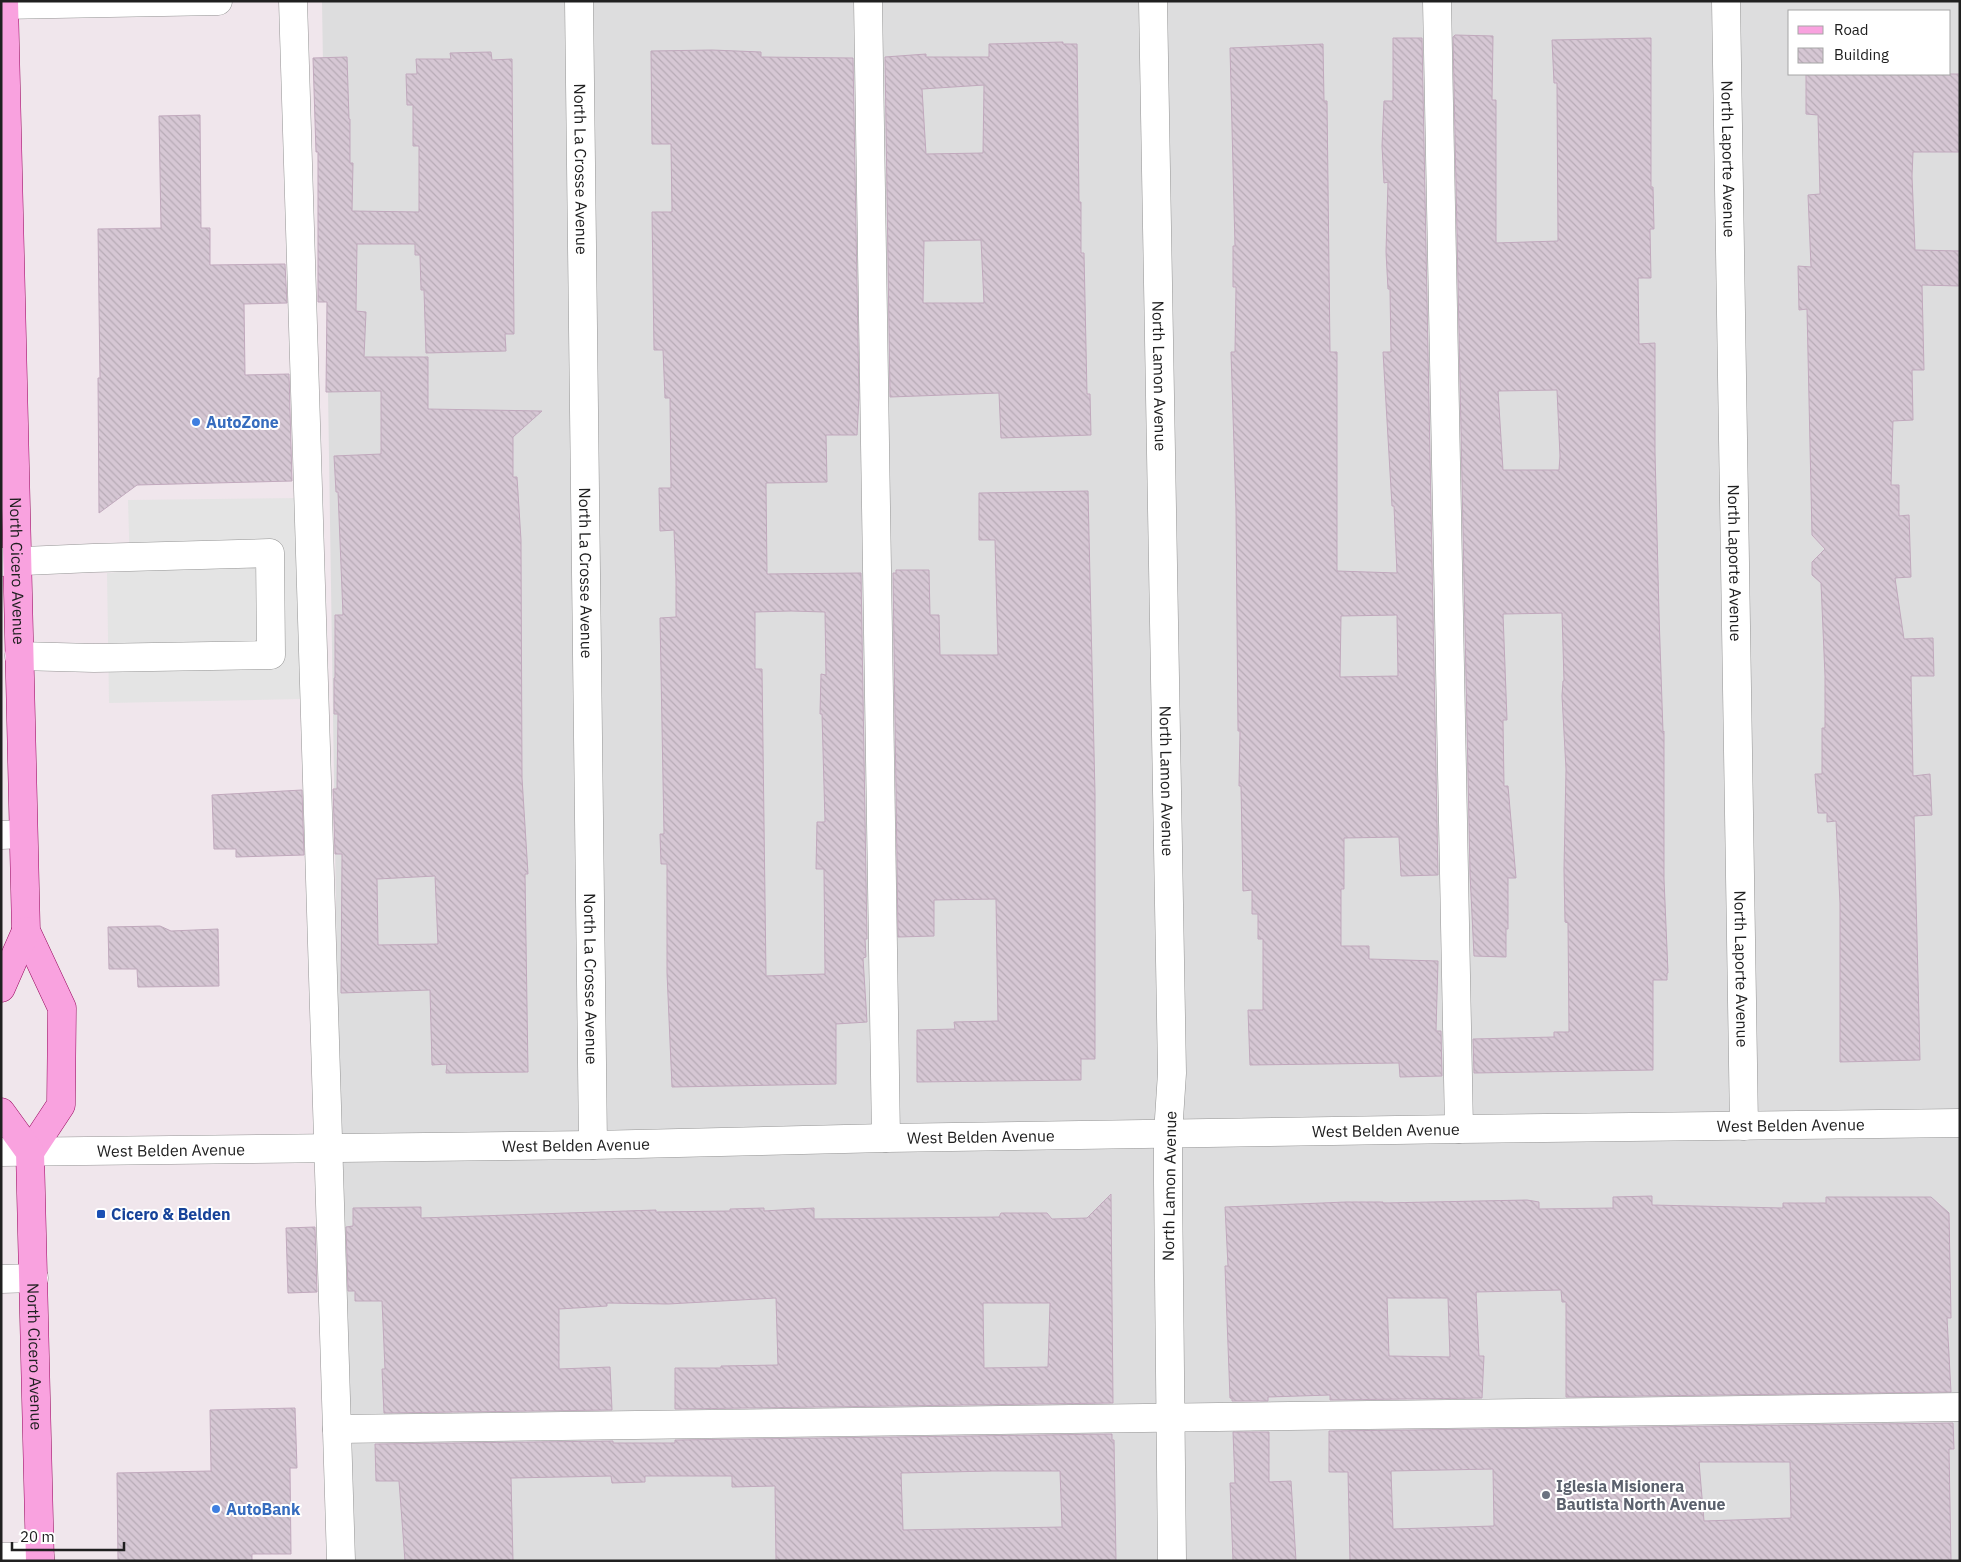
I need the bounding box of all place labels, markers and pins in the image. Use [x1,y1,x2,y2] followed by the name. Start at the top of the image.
[206,412,279,432] place label: AutoZone
[190,416,202,428] marker: AutoZone
[111,1204,230,1224] place label: Cicero & Belden
[95,1208,107,1220] marker: Cicero & Belden
[1556,1476,1726,1514] place label: Iglesia Misionera Bautista North Avenue
[1540,1489,1552,1501] marker: Iglesia Misionera Bautista North Avenue
[226,1499,301,1519] place label: AutoBank
[210,1503,222,1515] marker: AutoBank

